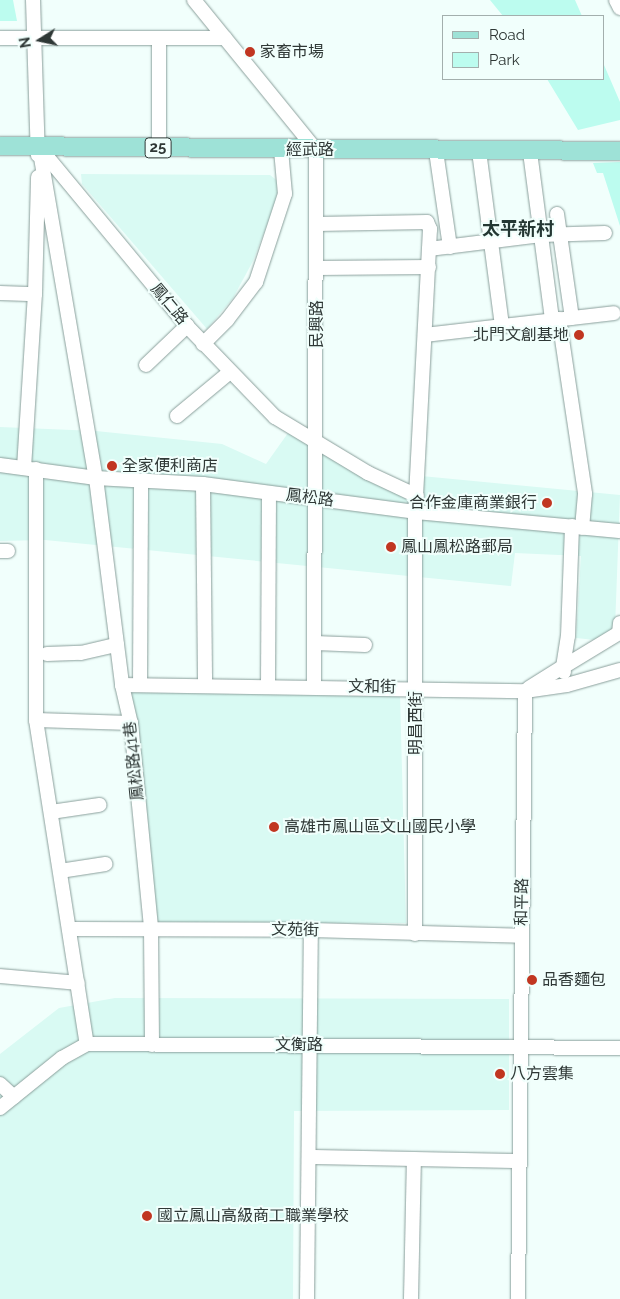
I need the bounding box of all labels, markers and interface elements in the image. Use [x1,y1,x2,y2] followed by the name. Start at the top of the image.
[15,15,65,65] north arrow
[442,15,605,80] legend
[489,26,525,44] text: Road
[16,36,34,49] text: N
[260,42,324,62] place label: 家畜市場
[244,46,256,58] marker: 家畜市場
[489,51,520,69] text: Park
[144,136,172,160] road number: 25
[286,140,334,160] street label: 經武路
[482,218,554,240] district label: 太平新村
[146,279,192,329] street label: 鳳仁路
[307,300,327,348] street label: 民興路
[473,325,569,345] place label: 北門文創基地
[573,329,585,341] marker: 北門文創基地
[122,456,218,476] place label: 全家便利商店
[106,460,118,472] marker: 全家便利商店
[285,486,335,510] street label: 鳳松路
[409,493,537,513] place label: 合作金庫商業銀行
[541,497,553,509] marker: 合作金庫商業銀行
[401,537,513,557] place label: 鳳山鳳松路郵局
[385,541,397,553] marker: 鳳山鳳松路郵局
[348,677,396,697] street label: 文和街
[406,691,426,755] street label: 明昌西街
[120,720,148,802] street label: 鳳松路41巷
[284,817,476,837] place label: 高雄市鳳山區文山國民小學
[268,821,280,833] marker: 高雄市鳳山區文山國民小學
[512,878,532,926] street label: 和平路
[271,920,319,940] street label: 文苑街
[542,970,606,990] place label: 品香麵包
[526,974,538,986] marker: 品香麵包
[275,1035,323,1055] street label: 文衡路
[510,1064,574,1084] place label: 八方雲集
[494,1068,506,1080] marker: 八方雲集
[157,1206,349,1226] place label: 國立鳳山高級商工職業學校
[141,1210,153,1222] marker: 國立鳳山高級商工職業學校

